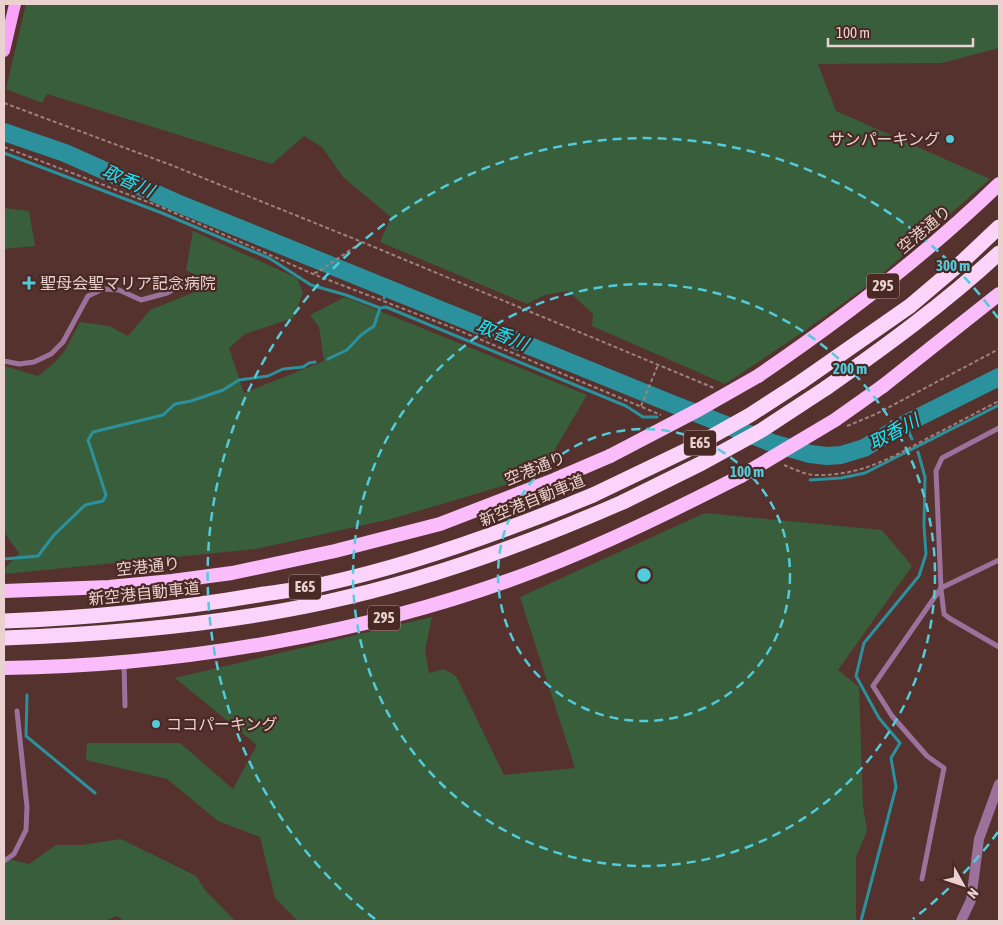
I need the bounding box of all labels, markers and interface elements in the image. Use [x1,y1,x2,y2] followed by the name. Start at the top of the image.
[828,15,973,47] scale bar
[836,24,870,41] text: 100 m
[828,130,940,148] place label: サンパーキング
[944,133,956,145] marker: サンパーキング
[99,160,159,202] water label: 取香川
[894,202,954,256] street label: 空港通り
[936,257,970,274] text: 300 m
[40,274,216,292] place label: 聖母会聖マリア記念病院
[867,274,899,298] road number: 295
[22,276,36,290] marker: 聖母会聖マリア記念病院
[473,315,533,355] water label: 取香川
[833,360,867,377] text: 200 m
[865,409,924,454] water label: 取香川
[684,430,716,456] road number: E65
[502,448,568,488] street label: 空港通り
[730,463,764,480] text: 100 m
[477,471,587,529] street label: 新空港自動車道
[115,554,181,578] street label: 空港通り
[635,566,653,584] centre of rings
[289,574,321,600] road number: E65
[87,578,201,608] street label: 新空港自動車道
[368,606,400,630] road number: 295
[166,715,278,733] place label: ココパーキング
[150,718,162,730] marker: ココパーキング
[938,860,988,910] north arrow
[964,885,982,902] text: N

